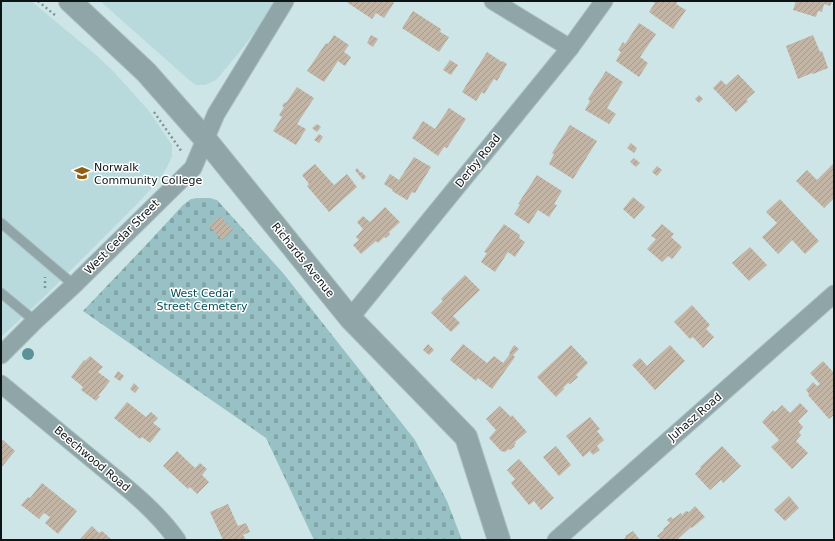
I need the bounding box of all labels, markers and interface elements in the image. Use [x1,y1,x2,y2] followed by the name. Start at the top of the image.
[453,132,503,190] street label: Derby Road
[94,161,202,187] place label: Norwalk Community College
[73,164,91,182] school or university icon: Norwalk Community College
[82,197,162,277] street label: West Cedar Street
[269,220,337,300] street label: Richards Avenue
[157,287,248,313] park label: West Cedar Street Cemetery
[665,390,724,444] street label: Juhasz Road
[52,424,132,494] street label: Beechwood Road

